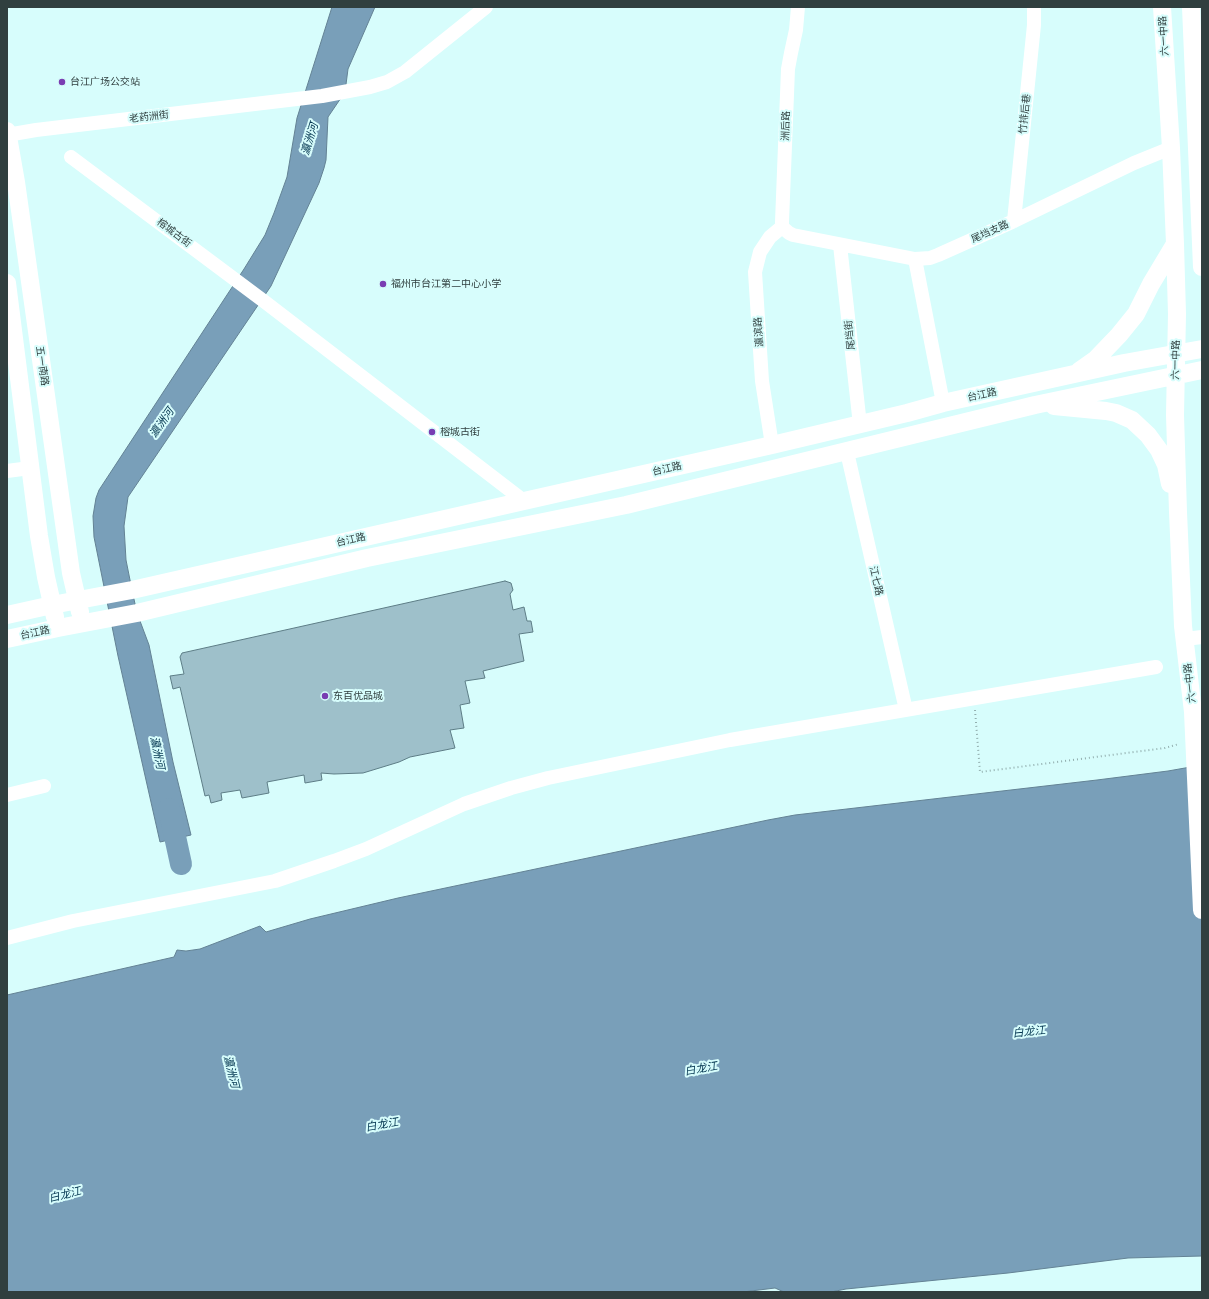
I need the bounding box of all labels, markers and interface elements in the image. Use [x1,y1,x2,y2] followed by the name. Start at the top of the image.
[1157,16,1171,56] street label: 六一中路
[70,76,140,88] place label: 台江广场公交站
[57,77,67,87] marker: 台江广场公交站
[1017,93,1033,135] street label: 竹排后巷
[128,109,170,125] street label: 老药洲街
[779,111,793,141] street label: 洲后路
[299,121,321,157] water label: 瀛洲河
[154,216,194,250] street label: 榕城古街
[969,218,1011,246] street label: 尾垱支路
[391,278,501,290] place label: 福州市台江第二中心小学
[378,279,388,289] marker: 福州市台江第二中心小学
[752,317,766,347] street label: 瀛滨路
[842,319,858,351] street label: 尾垱街
[1170,340,1182,380] street label: 六一中路
[33,345,51,387] street label: 五一南路
[966,386,998,404] street label: 台江路
[147,406,177,440] water label: 瀛洲河
[440,426,480,438] place label: 榕城古街
[427,427,437,437] marker: 榕城古街
[651,460,683,478] street label: 台江路
[335,531,367,549] street label: 台江路
[867,565,885,597] street label: 江七路
[19,624,51,642] street label: 台江路
[1182,662,1198,704] street label: 六一中路
[333,690,383,702] place label: 东百优品城
[320,691,330,701] marker: 东百优品城
[147,735,167,771] water label: 瀛洲河
[1012,1024,1046,1040] water label: 白龙江
[221,1054,241,1090] water label: 瀛洲河
[684,1060,718,1078] water label: 白龙江
[365,1116,399,1134] water label: 白龙江
[47,1185,83,1205] water label: 白龙江

